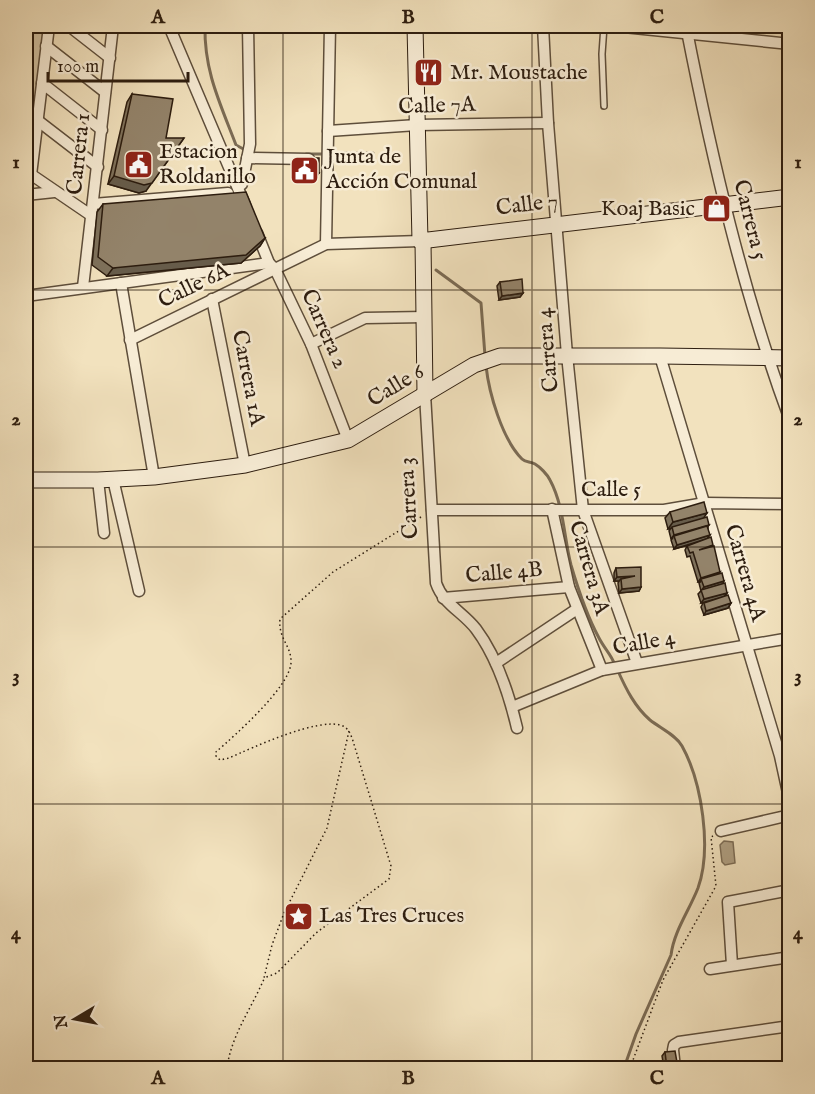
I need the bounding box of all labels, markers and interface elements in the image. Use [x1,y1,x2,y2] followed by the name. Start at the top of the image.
[150,5,166,30] text: A
[401,5,415,30] text: B
[650,5,664,30] text: C
[48,45,188,83] scale bar
[57,56,99,79] text: 100 m
[413,57,445,89] restaurant icon: Mr. Moustache
[450,59,588,87] place label: Mr. Moustache
[398,91,477,121] street label: Calle 7A
[61,112,97,196] street label: Carrera 1
[159,138,256,191] place label: Estacion Roldanillo
[323,143,477,196] place label: Junta de Acción Comunal
[122,149,154,181] public building icon: Estacion Roldanillo
[12,150,20,175] text: 1
[794,150,802,175] text: 1
[289,154,321,186] public building icon: Junta de Acción Comunal
[727,177,773,263] street label: Carrera 5
[494,187,560,223] street label: Calle 7
[700,193,732,225] shop icon: Koaj Basic
[601,195,695,223] place label: Koaj Basic
[154,256,235,315] street label: Calle 6A
[294,285,354,373] street label: Carrera 2
[530,306,566,393] street label: Carrera 4
[225,328,271,429] street label: Carrera 1A
[362,358,430,414] street label: Calle 6
[11,407,21,432] text: 2
[793,407,803,432] text: 2
[393,456,425,540] street label: Carrera 3
[581,476,641,504] street label: Calle 5
[562,518,616,620] street label: Carrera 3A
[718,521,772,626] street label: Carrera 4A
[464,556,544,590] street label: Calle 4B
[611,624,678,662] street label: Calle 4
[12,664,20,689] text: 3
[794,664,802,689] text: 3
[282,900,314,932] place icon: Las Tres Cruces
[319,902,464,930] place label: Las Tres Cruces
[11,921,22,946] text: 4
[793,921,804,946] text: 4
[45,989,105,1049] north arrow
[51,1013,73,1031] text: N
[150,1066,166,1091] text: A
[401,1066,415,1091] text: B
[650,1066,664,1091] text: C

